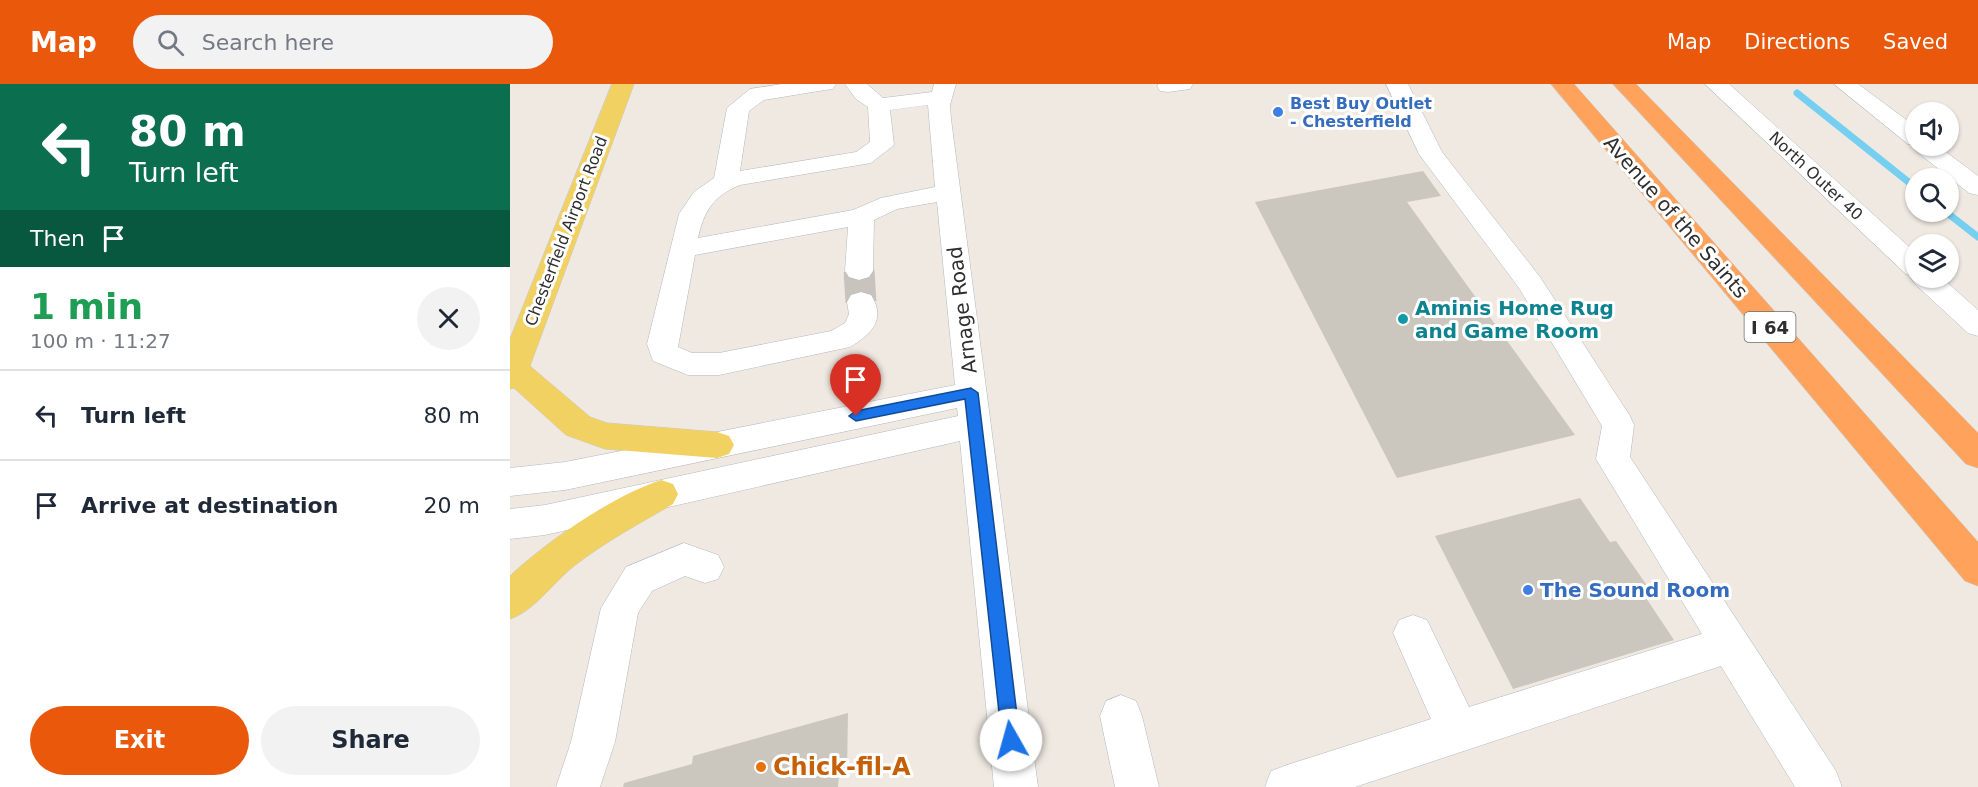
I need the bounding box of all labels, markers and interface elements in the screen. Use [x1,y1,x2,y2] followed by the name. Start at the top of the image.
[133,15,553,69] search box
[30,26,97,59] text: Map
[154,26,187,59] icon: search
[202,30,334,55] text: Search here
[1667,30,1711,54] text: Map
[1744,30,1850,54] text: Directions
[1883,30,1948,54] text: Saved
[1290,94,1432,131] place label: Best Buy Outlet - Chesterfield
[1905,102,1959,288] map controls
[1905,102,1959,156] button: sound
[1271,105,1285,119] marker: Best Buy Outlet - Chesterfield
[129,107,246,156] text: 80 m
[30,108,108,186] icon: left
[1765,128,1867,224] street label: North Outer 40
[1599,131,1753,303] street label: Avenue of the Saints
[521,133,611,329] street label: Chesterfield Airport Road
[129,157,239,188] text: Turn left
[1905,168,1959,222] button: search
[97,222,130,255] icon: arrive
[30,226,85,251] text: Then
[1905,234,1959,288] button: layers
[942,245,982,375] street label: Arnage Road
[30,286,143,327] text: 1 min
[417,287,480,350] button: close
[1415,296,1614,343] place label: Aminis Home Rug and Game Room
[1396,312,1410,326] marker: Aminis Home Rug and Game Room
[1744,312,1796,342] road number: I 64
[30,329,171,353] text: 100 m · 11:27
[830,354,881,416] pin
[839,363,872,396] icon: arrive
[30,399,63,432] icon: left
[81,403,186,428] text: Turn left
[424,403,480,428] text: 80 m
[30,489,63,522] icon: arrive
[81,493,338,518] text: Arrive at destination
[424,493,480,518] text: 20 m
[1540,578,1730,602] place label: The Sound Room
[1521,583,1535,597] marker: The Sound Room
[30,706,249,775] button: Exit
[261,706,480,775] button: Share
[979,708,1043,772] position arrow
[773,753,911,781] place label: Chick-fil-A
[754,760,768,774] marker: Chick-fil-A

